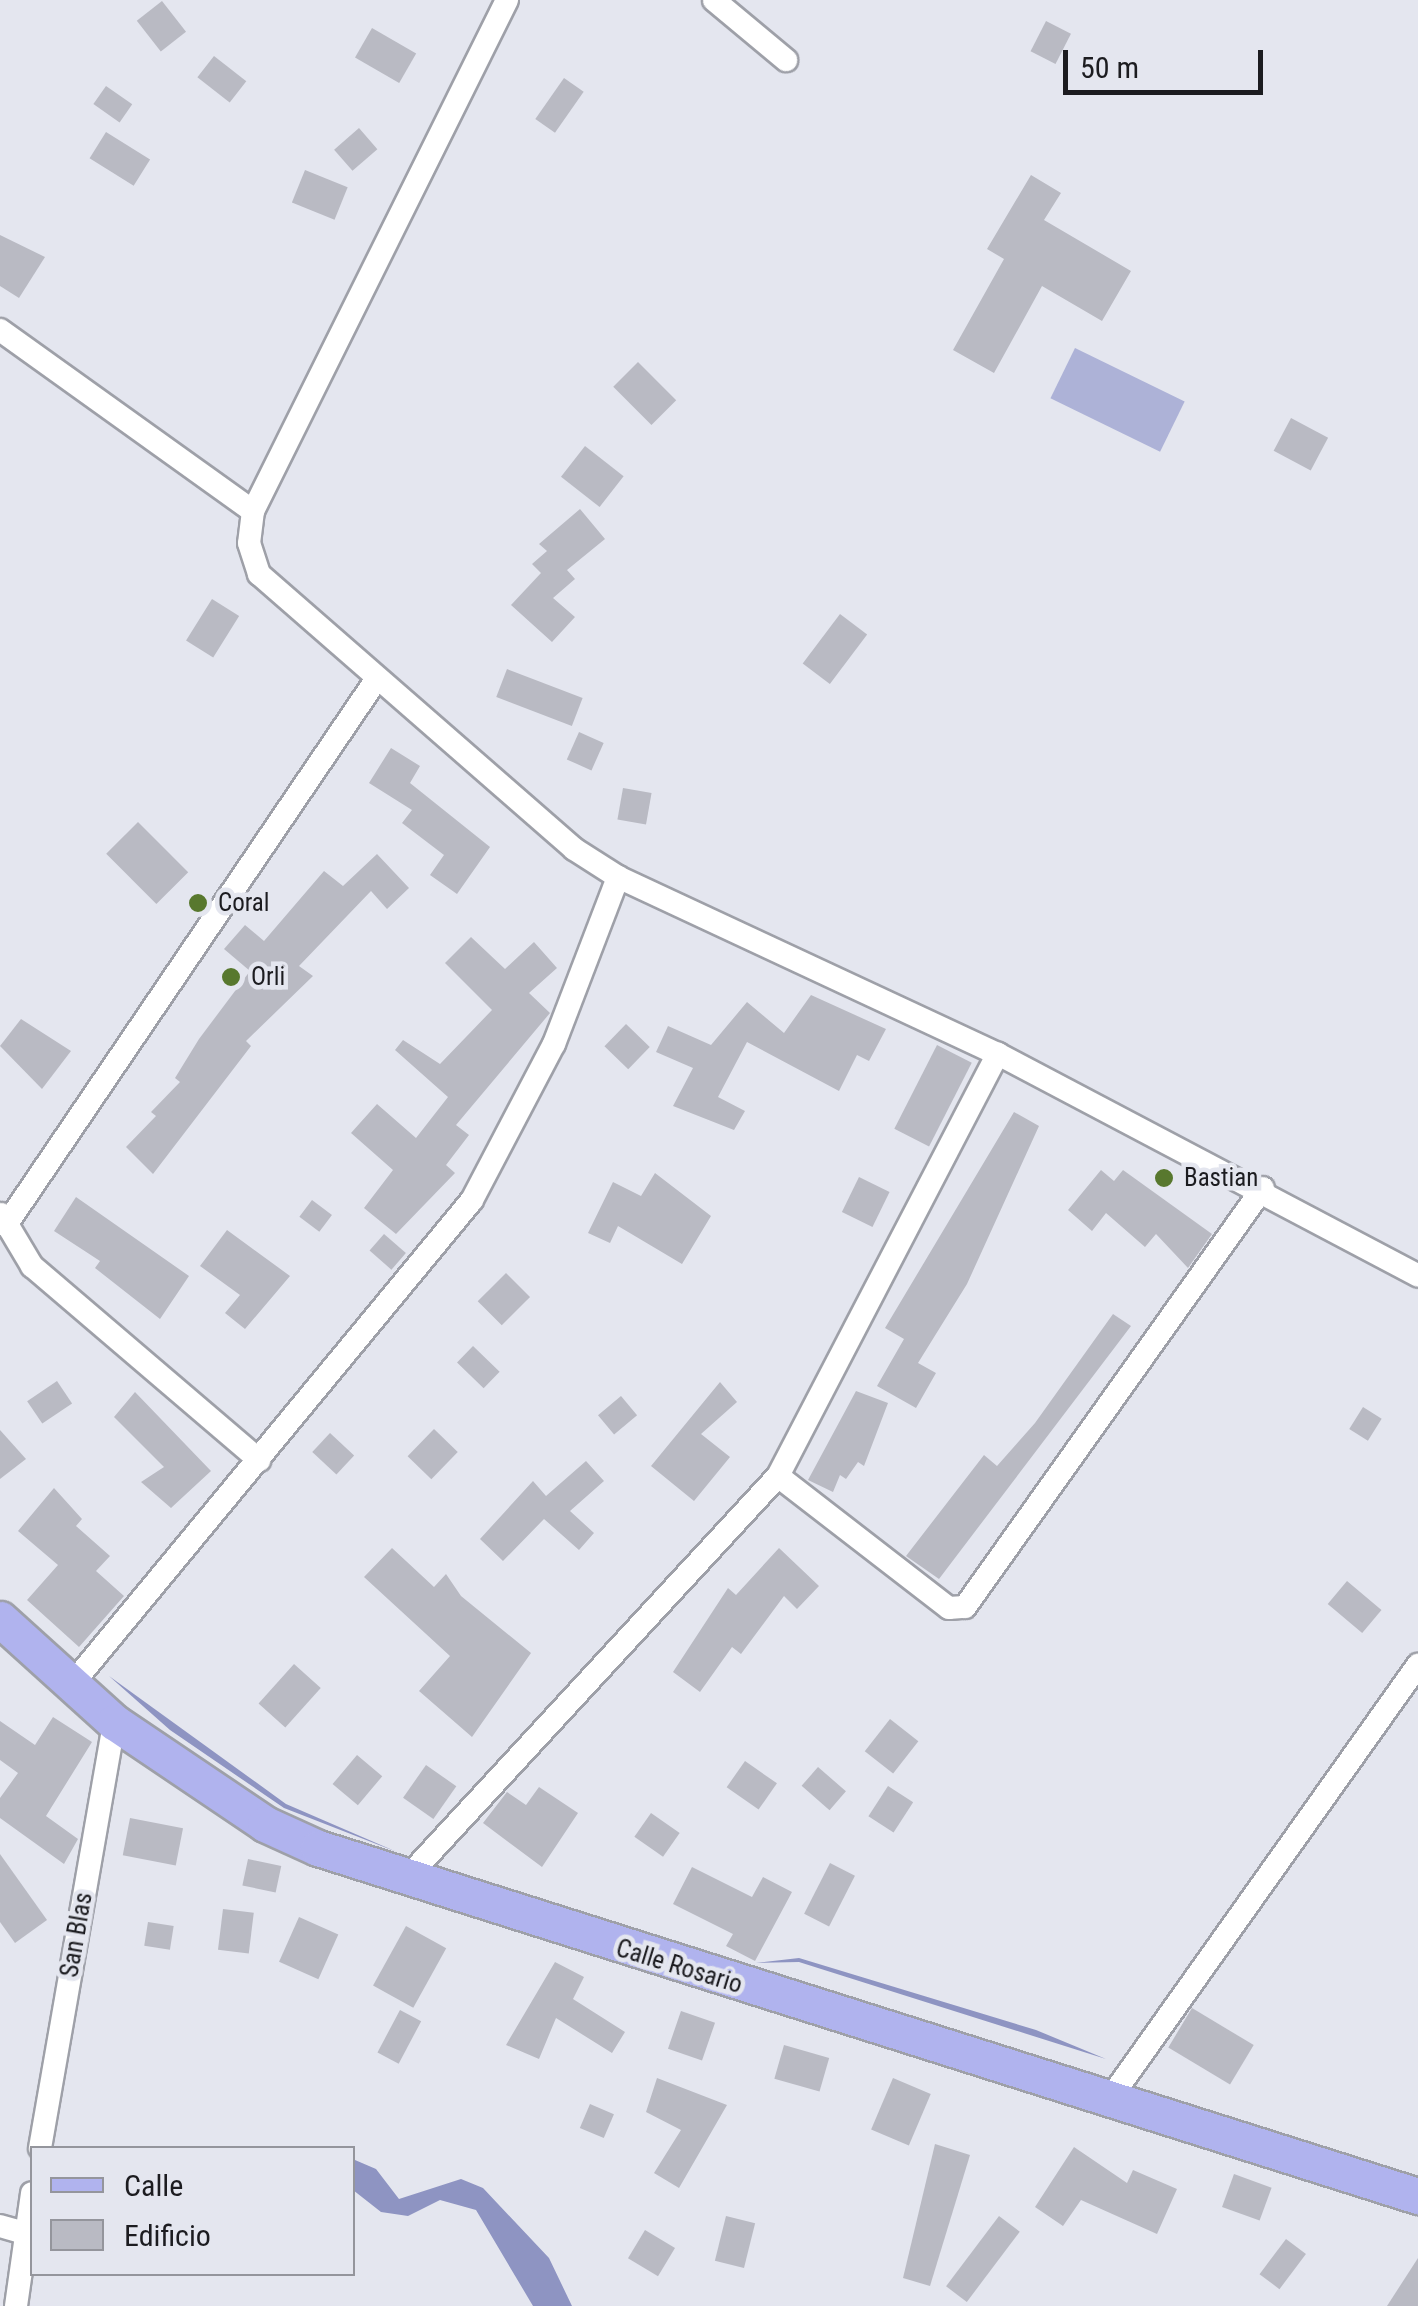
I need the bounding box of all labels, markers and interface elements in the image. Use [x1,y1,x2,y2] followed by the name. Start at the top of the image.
[1068,30,1268,92] scale bar
[1080,50,1139,85] text: 50 m
[218,888,270,918] place label: Coral
[187,892,209,914] marker: Coral
[251,962,285,992] place label: Orli
[220,966,242,988] marker: Orli
[1184,1163,1258,1193] place label: Bastian
[1153,1167,1175,1189] marker: Bastian
[55,1890,99,1980] street label: San Blas
[612,1934,746,2000] street label: Calle Rosario
[30,2146,355,2276] legend
[124,2168,183,2203] text: Calle
[124,2218,211,2253] text: Edificio

